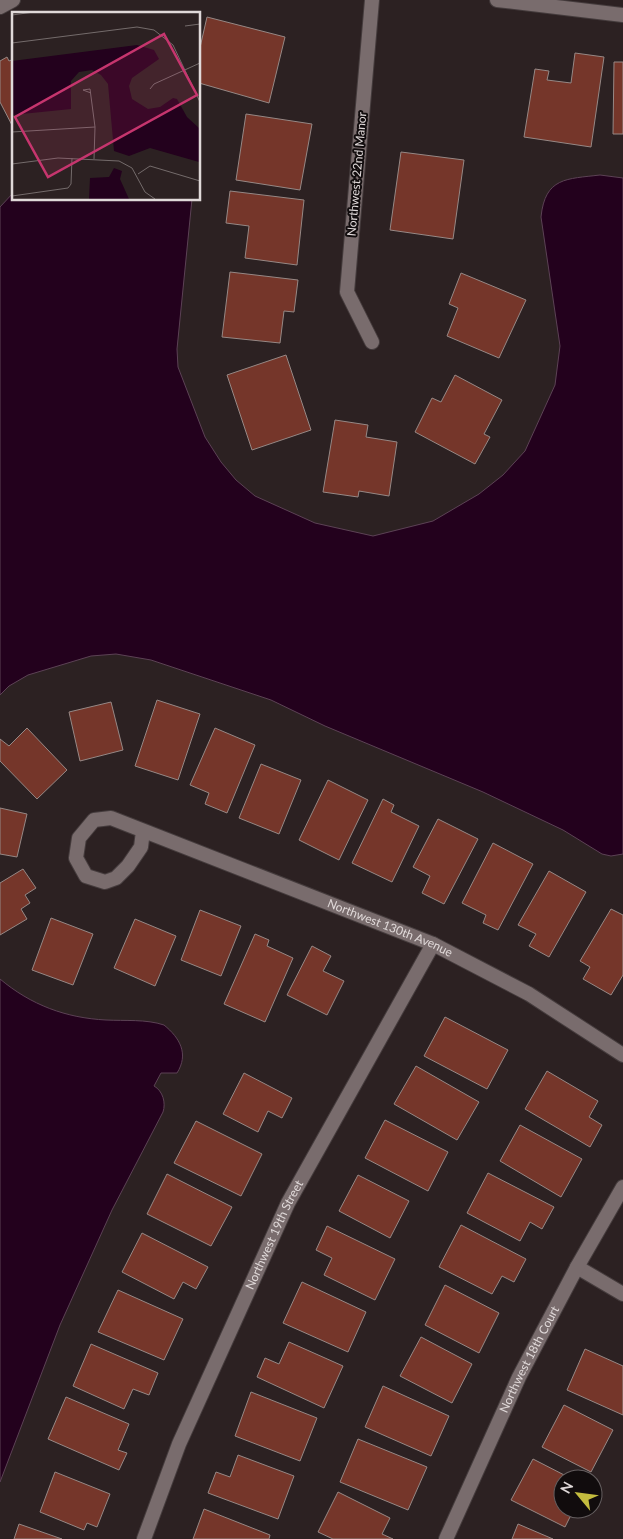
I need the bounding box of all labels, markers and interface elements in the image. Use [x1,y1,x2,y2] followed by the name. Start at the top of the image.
[12,12,200,200] inset map
[344,111,369,237] street label: Northwest 22nd Manor
[325,895,455,960] street label: Northwest 130th Avenue
[242,1177,307,1292] street label: Northwest 19th Street
[496,1303,562,1415] street label: Northwest 18th Court
[553,1469,603,1519] north arrow
[556,1479,576,1496] text: N

